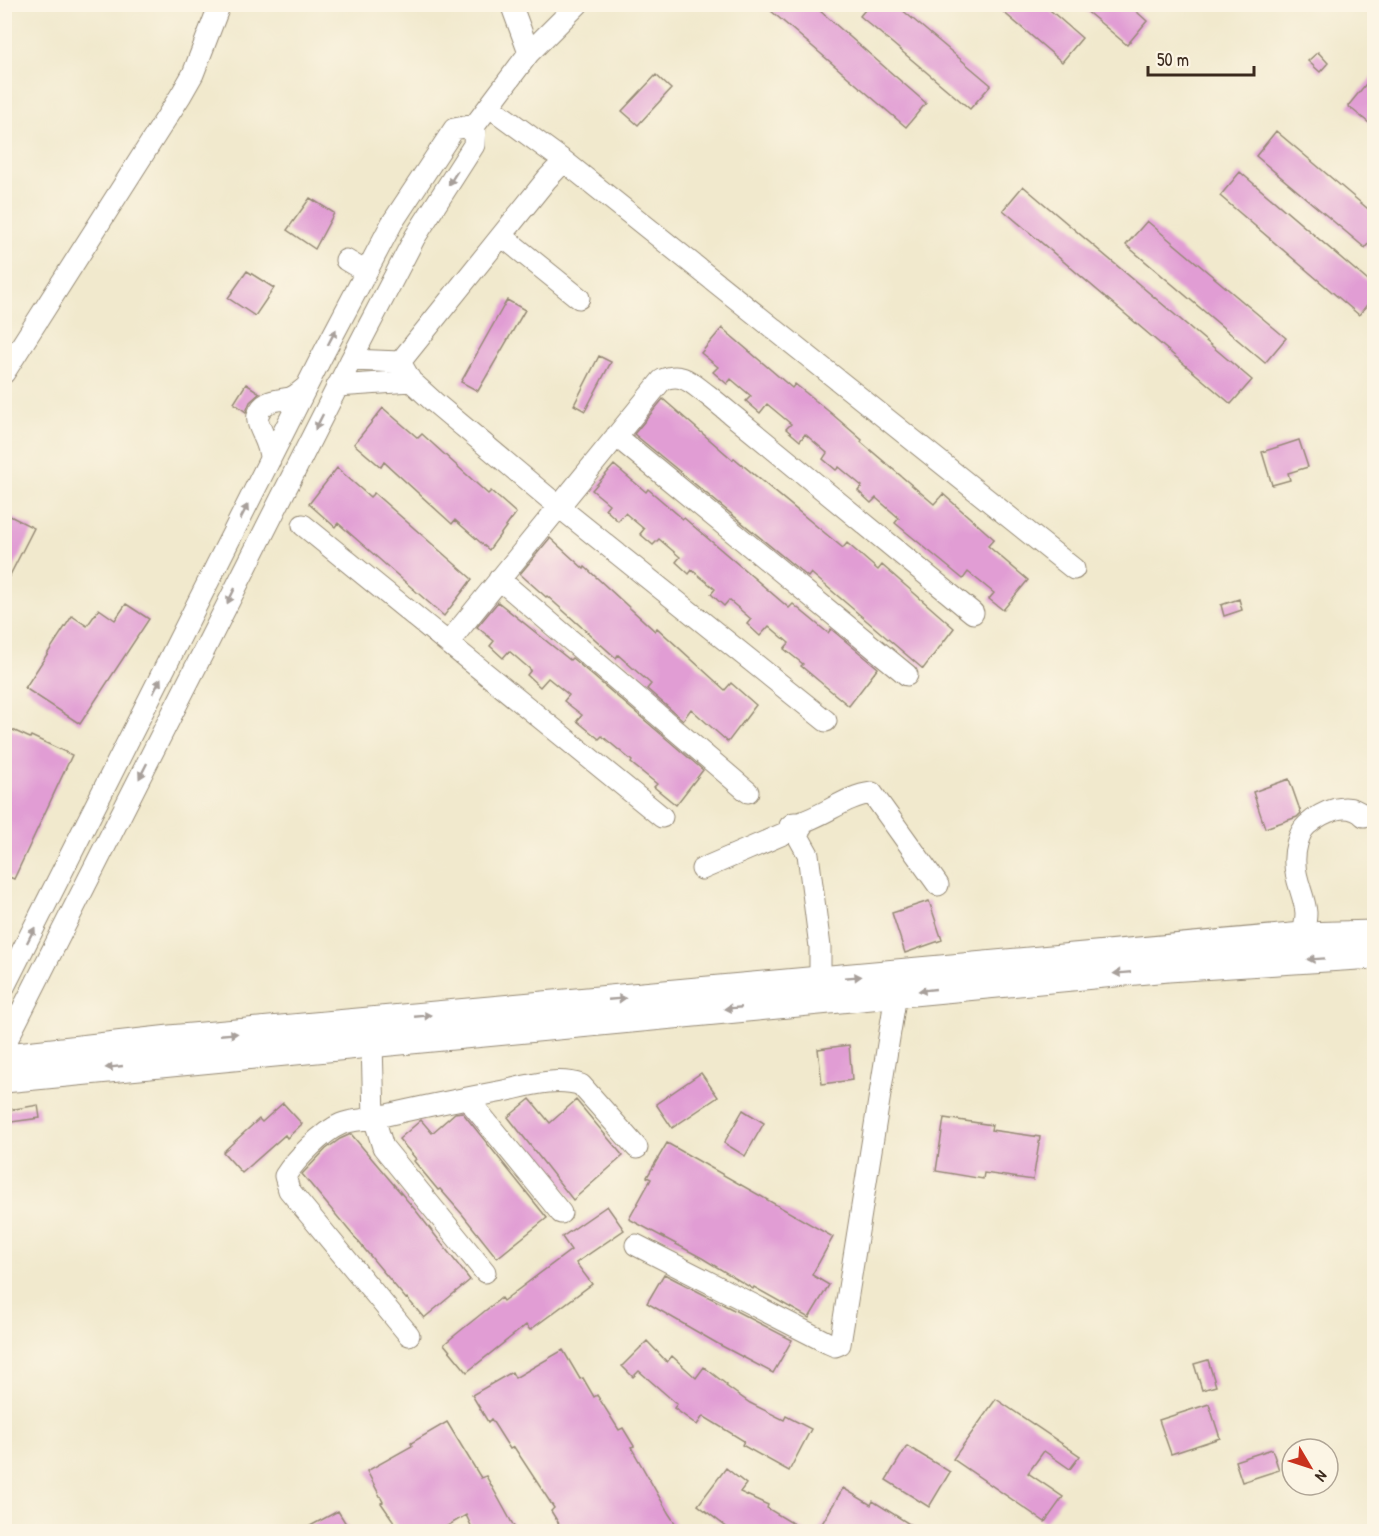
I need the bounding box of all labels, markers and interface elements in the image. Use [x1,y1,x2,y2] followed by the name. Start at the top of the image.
[1148,39,1254,77] scale bar
[1157,47,1189,72] text: 50 m
[447,170,458,186] one-way arrow
[327,329,336,346] one-way arrow
[314,414,324,431] one-way arrow
[239,503,249,520] one-way arrow
[226,588,236,605] one-way arrow
[152,677,161,694] one-way arrow
[139,762,148,779] one-way arrow
[26,926,35,943] one-way arrow
[1307,954,1326,963] one-way arrow
[1112,968,1131,978] one-way arrow
[843,972,862,982] one-way arrow
[918,985,937,995] one-way arrow
[607,994,626,1004] one-way arrow
[724,1003,743,1013] one-way arrow
[413,1011,432,1021] one-way arrow
[219,1029,238,1039] one-way arrow
[104,1063,123,1072] one-way arrow
[1280,1437,1340,1497] north arrow
[1310,1466,1333,1487] text: N

